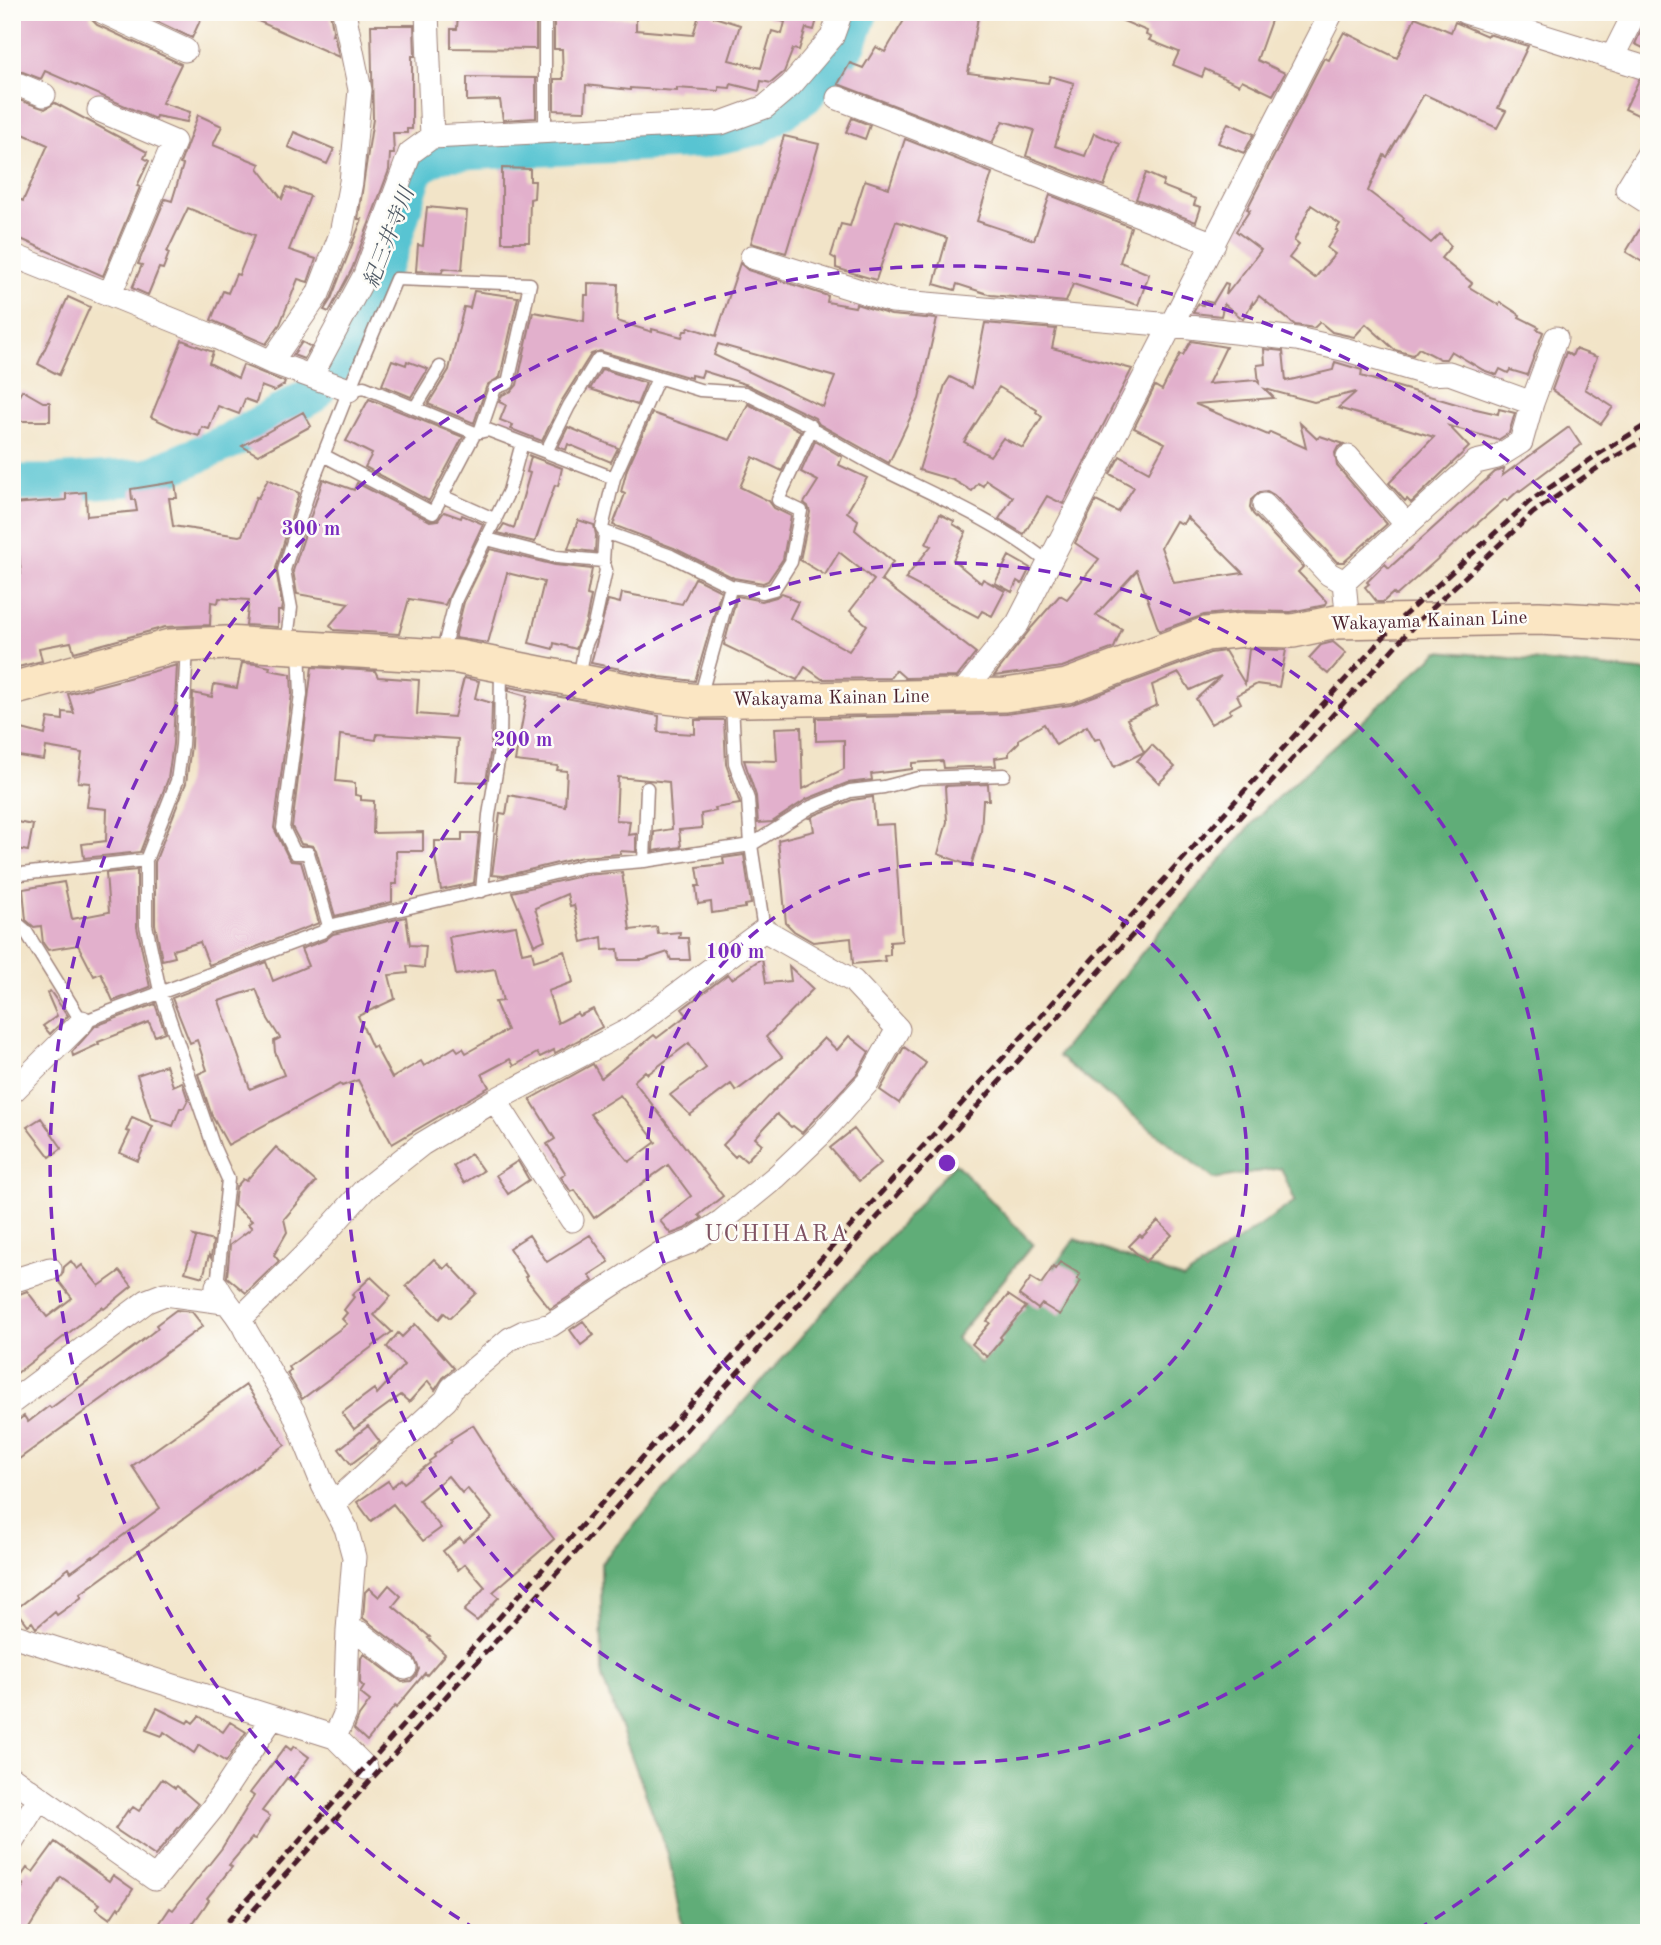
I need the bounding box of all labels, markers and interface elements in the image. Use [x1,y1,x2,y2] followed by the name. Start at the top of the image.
[360,183,419,291] water label: 紀三井寺川
[281,519,341,540] text: 300 m
[1330,609,1528,635] street label: Wakayama Kainan Line
[732,688,930,710] street label: Wakayama Kainan Line
[493,730,553,751] text: 200 m
[705,942,765,963] text: 100 m
[935,1151,959,1175] centre of rings
[704,1223,850,1246] district label: UCHIHARA

